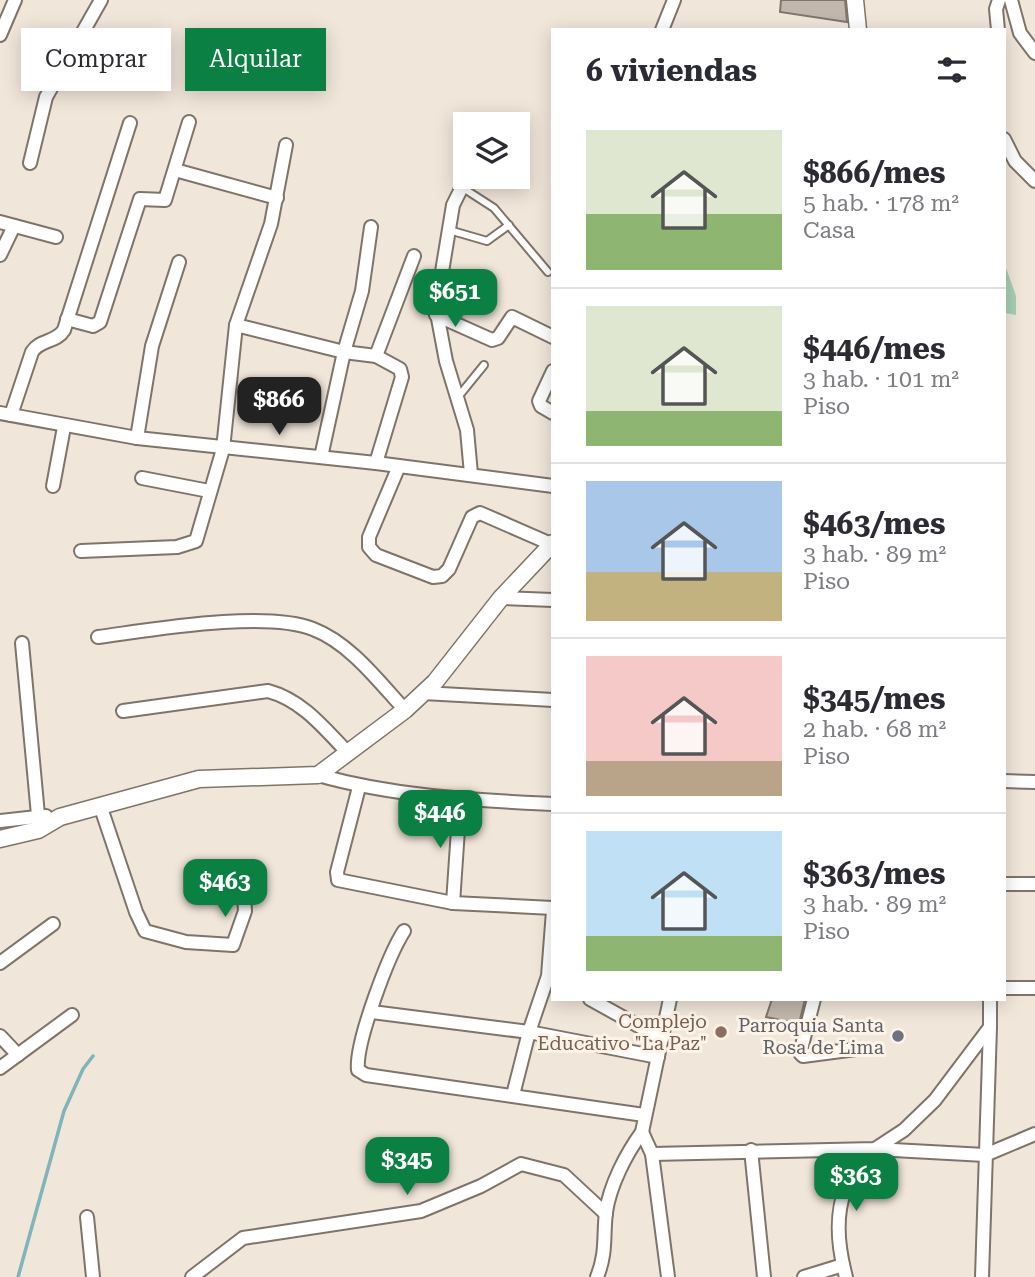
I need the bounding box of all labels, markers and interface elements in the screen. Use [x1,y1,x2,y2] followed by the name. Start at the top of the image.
[21,28,171,91] chip: Comprar
[185,28,326,91] chip: Alquilar
[933,51,971,89] icon: filters
[586,53,757,88] text: 6 viviendas
[453,112,530,189] map controls
[453,112,530,189] button: layers
[803,155,945,190] text: $866/mes
[642,158,726,242] icon: home
[803,190,959,217] text: 5 hab. · 178 m²
[803,217,855,244] text: Casa
[414,270,496,329] pin: $651
[429,278,481,305] text: $651
[803,331,945,366] text: $446/mes
[642,334,726,418] icon: home
[803,366,959,393] text: 3 hab. · 101 m²
[238,378,320,437] pin: $866
[253,386,305,413] text: $866
[803,393,850,420] text: Piso
[803,506,945,541] text: $463/mes
[642,509,726,593] icon: home
[803,541,946,568] text: 3 hab. · 89 m²
[803,568,850,595] text: Piso
[803,681,945,716] text: $345/mes
[642,684,726,768] icon: home
[803,716,946,743] text: 2 hab. · 68 m²
[803,743,850,770] text: Piso
[399,790,481,850] pin: $446
[414,799,466,826] text: $446
[803,856,945,891] text: $363/mes
[642,859,726,943] icon: home
[184,860,266,919] pin: $463
[199,868,251,895] text: $463
[803,891,946,918] text: 3 hab. · 89 m²
[803,918,850,945] text: Piso
[537,1010,707,1055] place label: Complejo Educativo "La Paz"
[738,1014,885,1059] place label: Parroquia Santa Rosa de Lima
[713,1024,729,1040] marker: Complejo Educativo "La Paz"
[890,1028,906,1044] marker: Parroquia Santa Rosa de Lima
[366,1138,448,1197] pin: $345
[381,1146,433,1173] text: $345
[815,1154,897,1213] pin: $363
[830,1162,882,1189] text: $363

